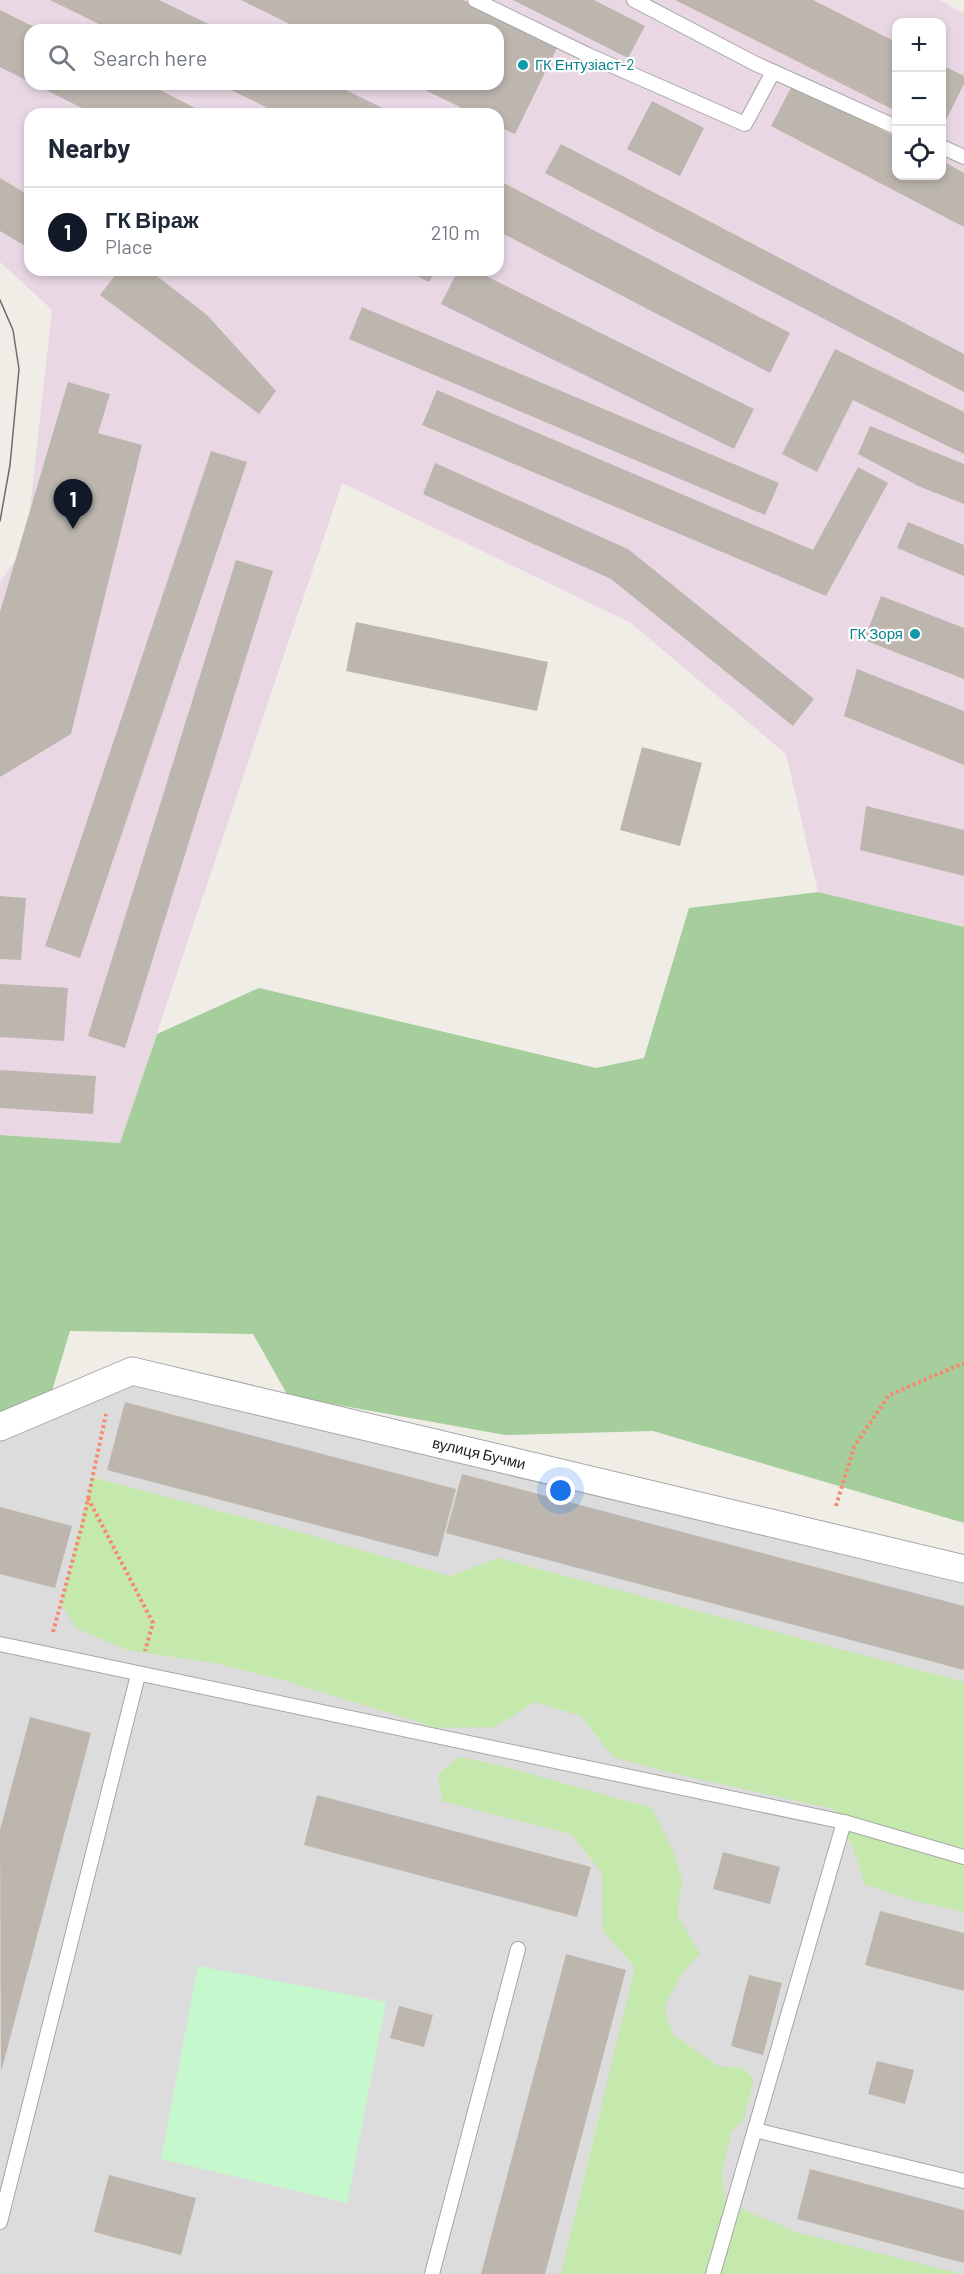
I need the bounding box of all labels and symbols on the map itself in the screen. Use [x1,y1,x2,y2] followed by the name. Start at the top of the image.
[535,55,635,73] place label: ГК Ентузіаст-2
[516,58,530,72] marker: ГК Ентузіаст-2
[54,480,92,529] pin: 1
[849,624,903,642] place label: ГК Зоря
[908,627,922,641] marker: ГК Зоря
[431,1433,528,1472] street label: вулиця Бучми
[546,1476,575,1505] your location

